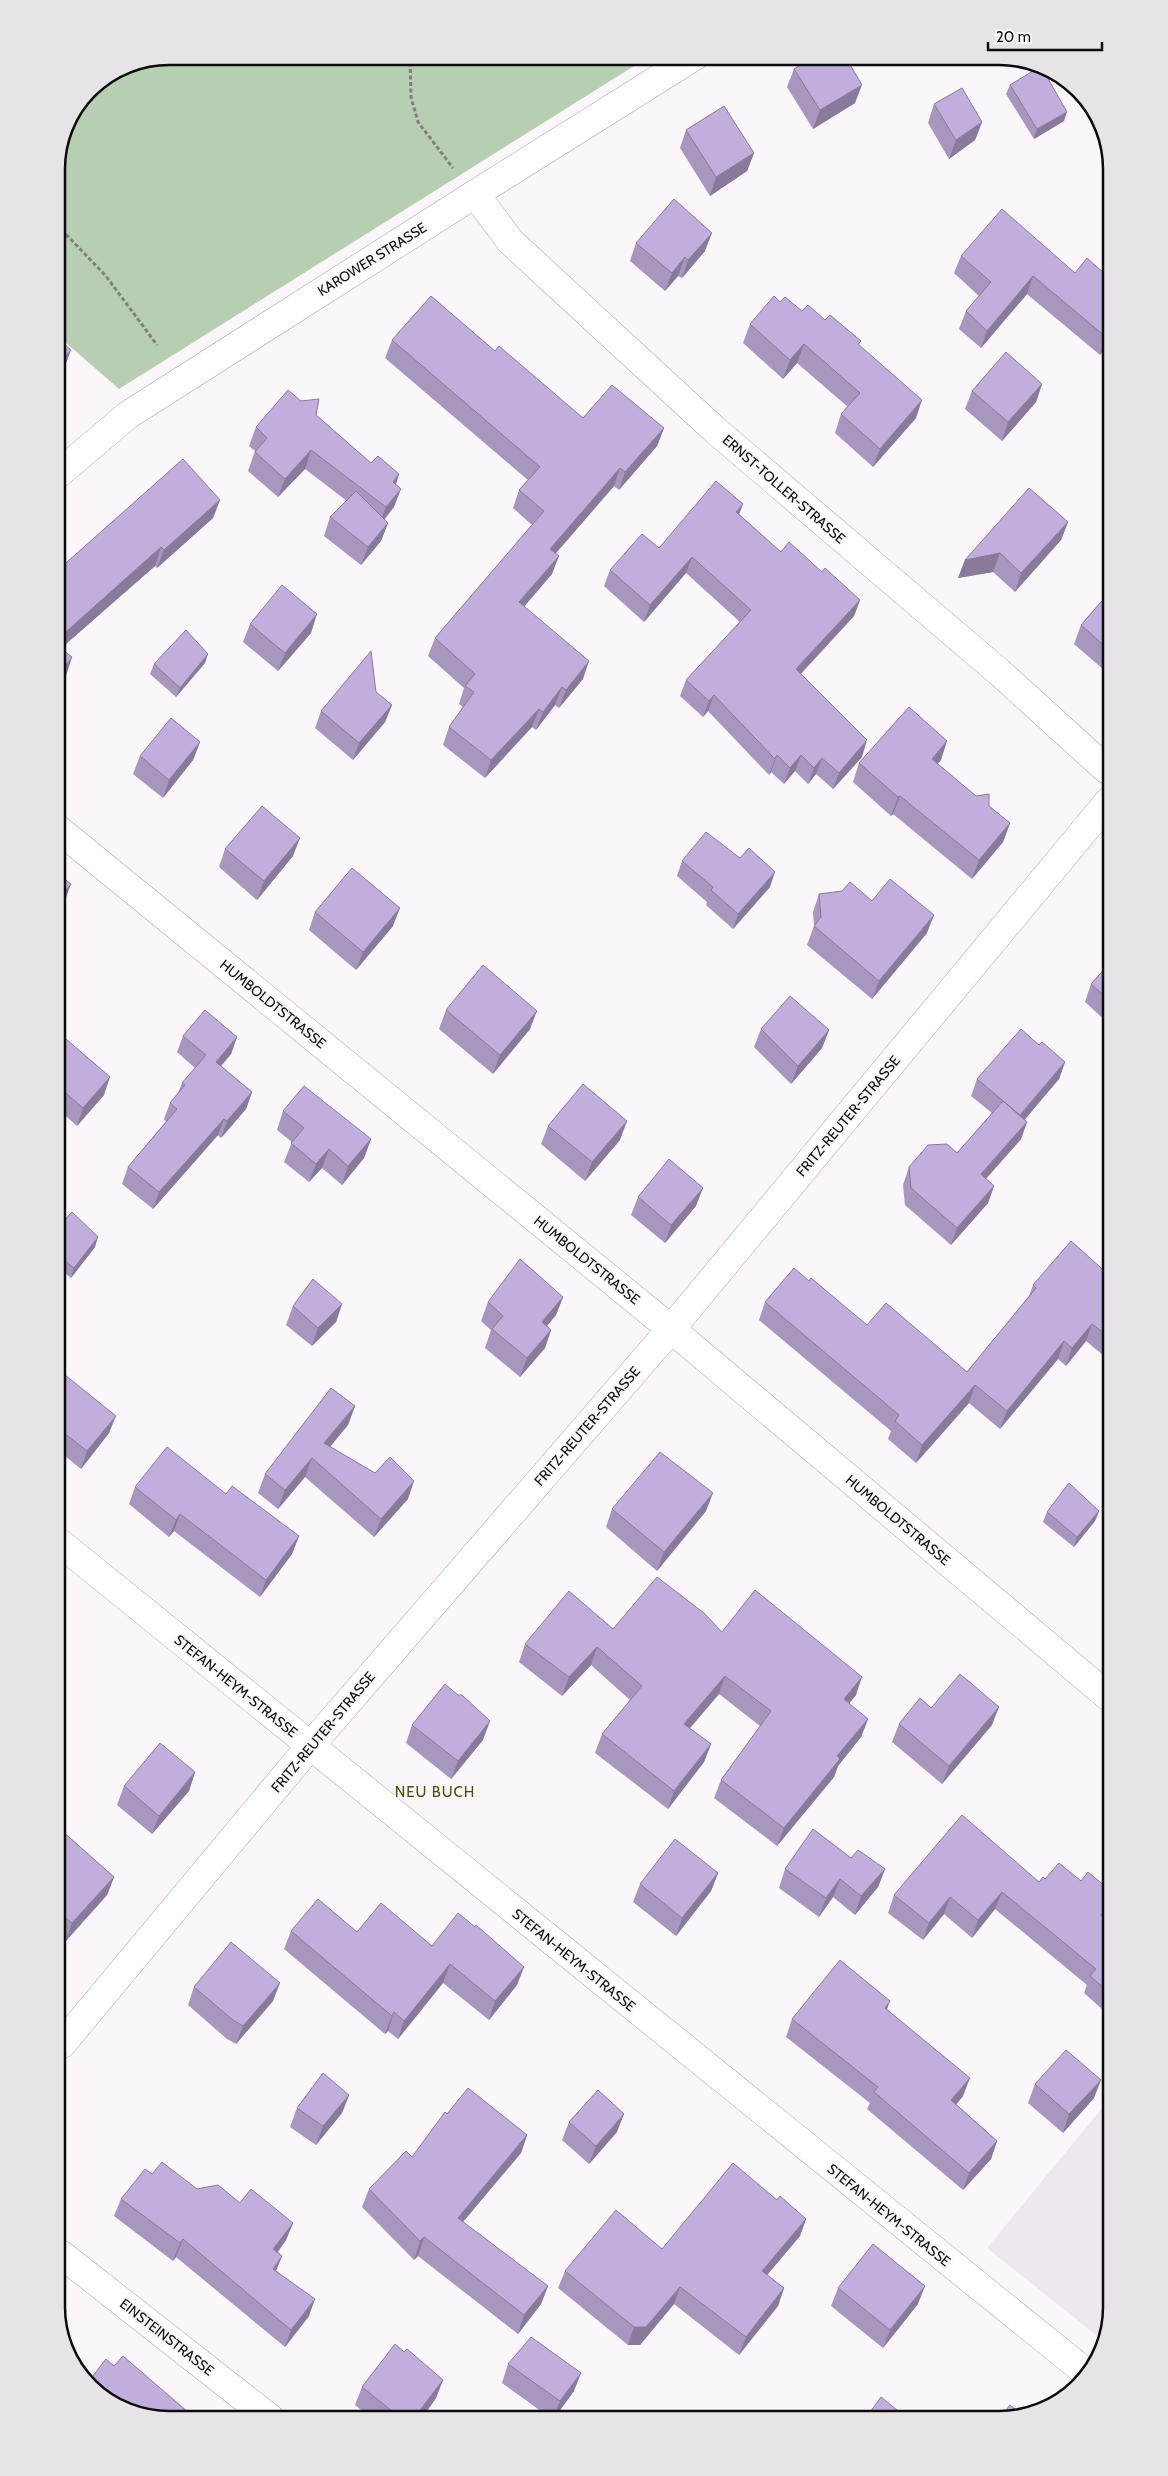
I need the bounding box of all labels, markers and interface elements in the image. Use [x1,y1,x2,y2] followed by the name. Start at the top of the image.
[988,20,1102,52] scale bar
[996,28,1031,46] text: 20 m
[314,218,430,300] street label: KAROWER STRASSE
[719,431,849,548] street label: ERNST-TOLLER-STRASSE
[216,956,330,1052] street label: HUMBOLDTSTRASSE
[792,1052,904,1180] street label: FRITZ-REUTER-STRASSE
[530,1212,644,1308] street label: HUMBOLDTSTRASSE
[530,1362,644,1489] street label: FRITZ-REUTER-STRASSE
[842,1471,954,1569] street label: HUMBOLDTSTRASSE
[171,1631,302,1741] street label: STEFAN-HEYM-STRASSE
[267,1668,379,1796] street label: FRITZ-REUTER-STRASSE
[395,1783,475,1801] district label: NEU BUCH
[509,1905,640,2015] street label: STEFAN-HEYM-STRASSE
[824,2160,955,2270] street label: STEFAN-HEYM-STRASSE
[116,2295,218,2380] street label: EINSTEINSTRASSE

